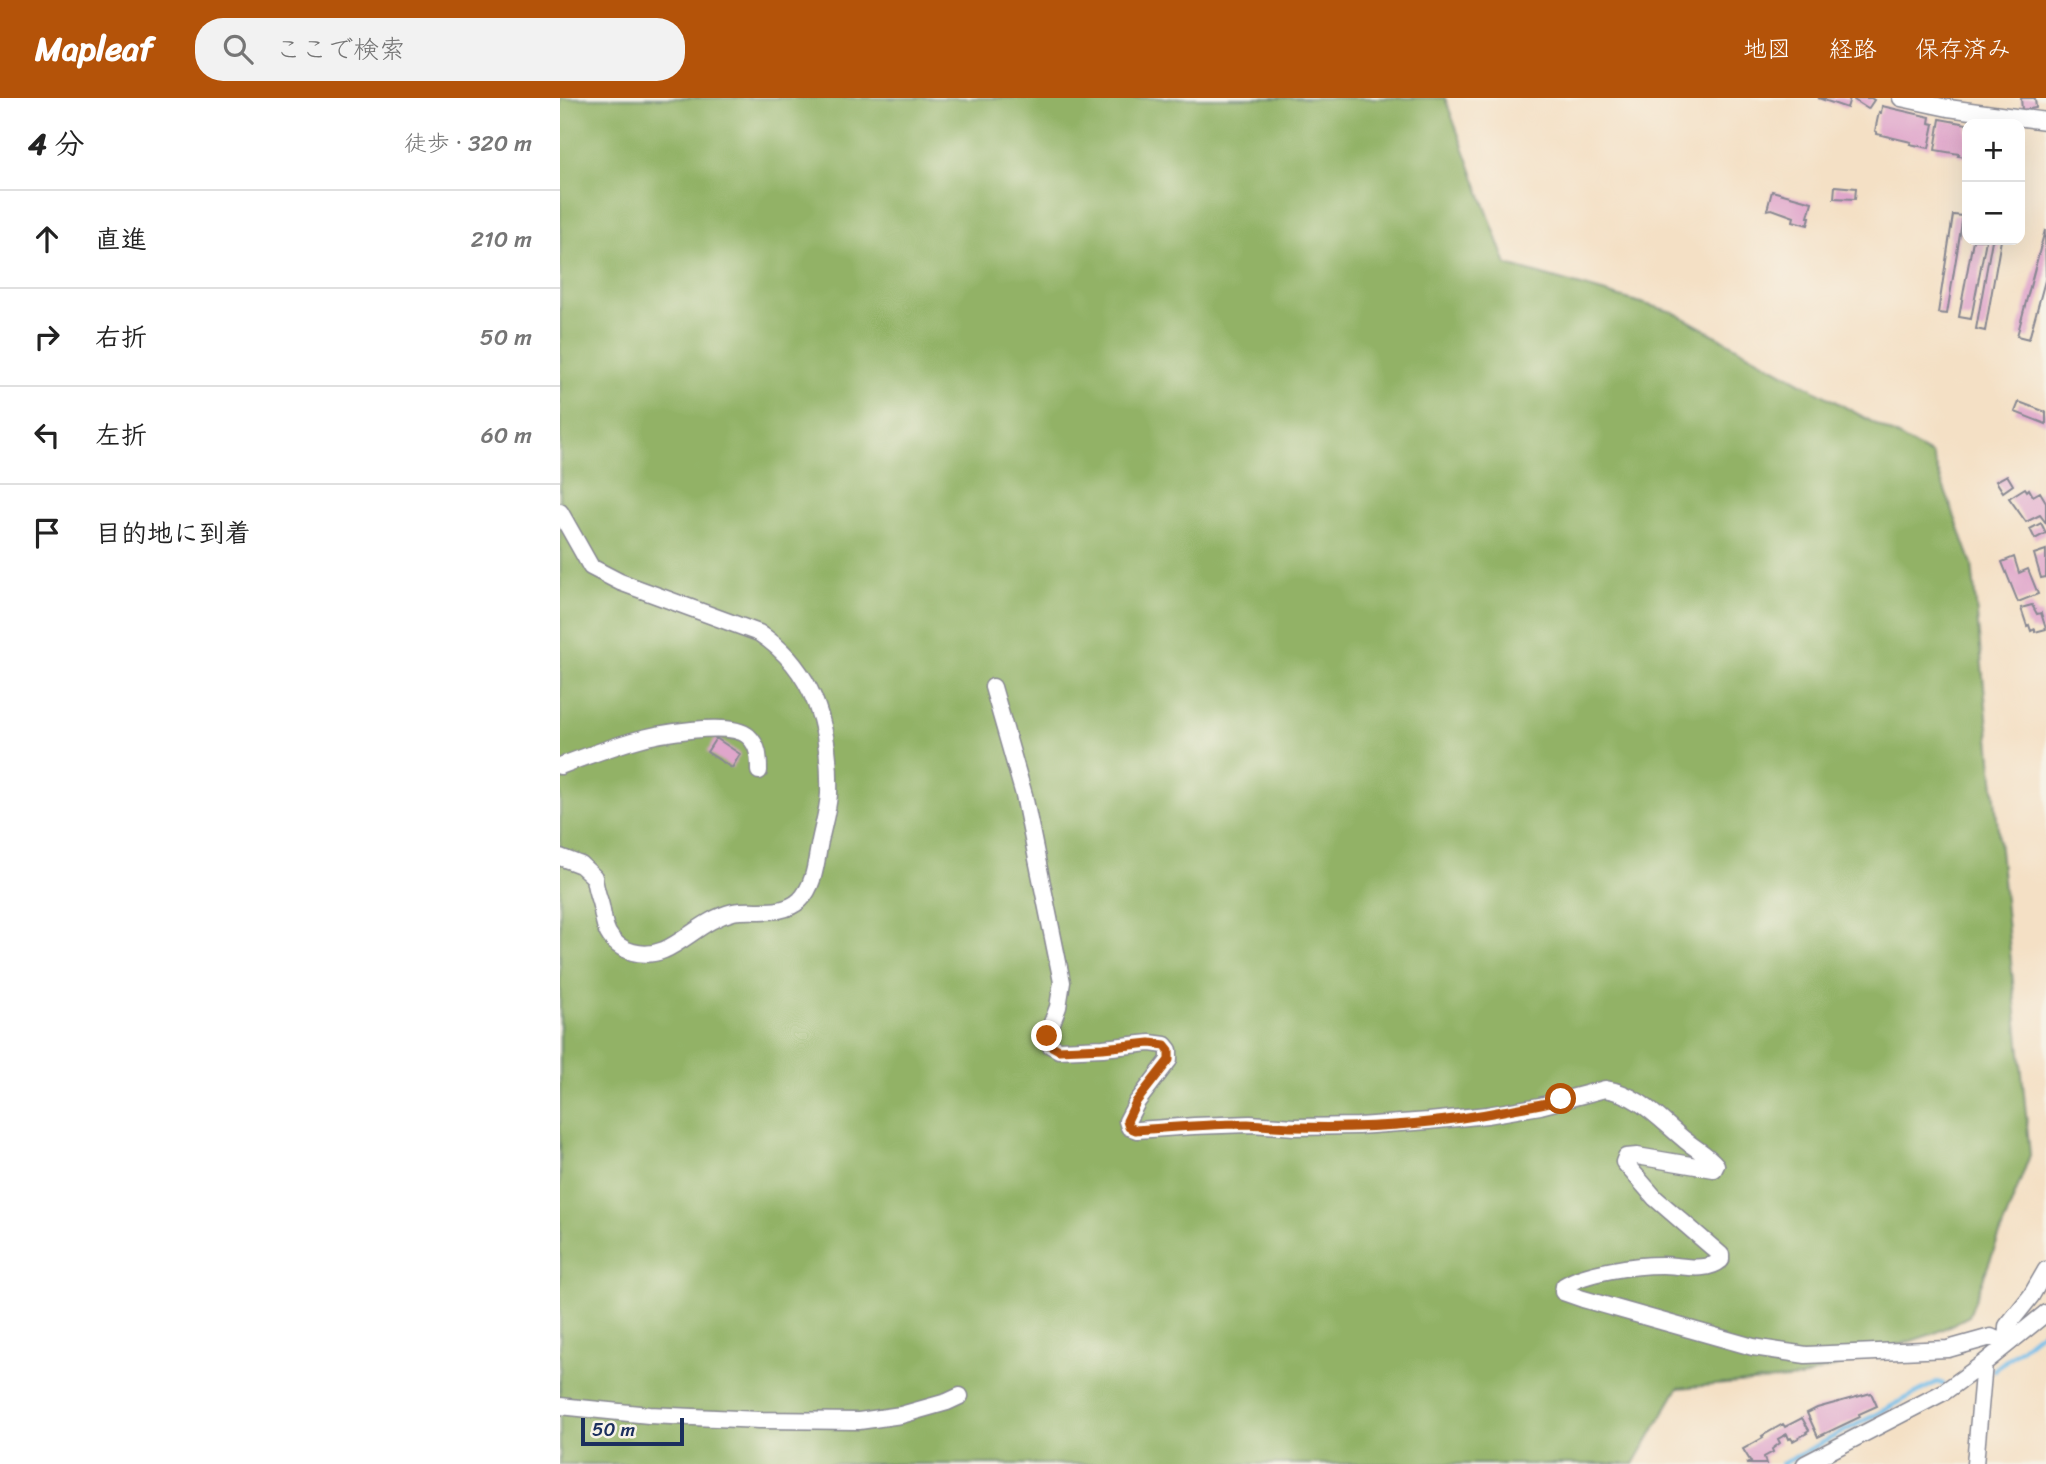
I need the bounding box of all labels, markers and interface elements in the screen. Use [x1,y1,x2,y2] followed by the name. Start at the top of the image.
[195,18,685,81] search box
[35,20,153,78] text: Mapleaf
[275,26,405,72] text: ここで検索
[1743,28,1791,70] text: 地図
[1829,28,1877,70] text: 経路
[1915,28,2011,70] text: 保存済み
[219,30,257,68] icon: search
[28,117,85,171] text: 4 分
[1962,119,2025,245] map controls
[1962,119,2025,182] button: +
[404,123,532,164] text: 徒歩 · 320 m
[1962,182,2025,245] button: −
[95,216,147,262] text: 直進
[471,219,532,260] text: 210 m
[28,220,66,258] icon: ahead
[95,314,147,360] text: 右折
[480,317,532,358] text: 50 m
[28,318,66,356] icon: right
[95,412,147,458] text: 左折
[481,415,532,456] text: 60 m
[28,416,66,454] icon: left
[95,510,251,556] text: 目的地に到着
[28,514,66,552] icon: arrive
[1031,1020,1062,1051] route end
[1545,1083,1576,1114] route start
[592,1413,635,1446] text: 50 m
[581,1415,684,1447] scale bar

